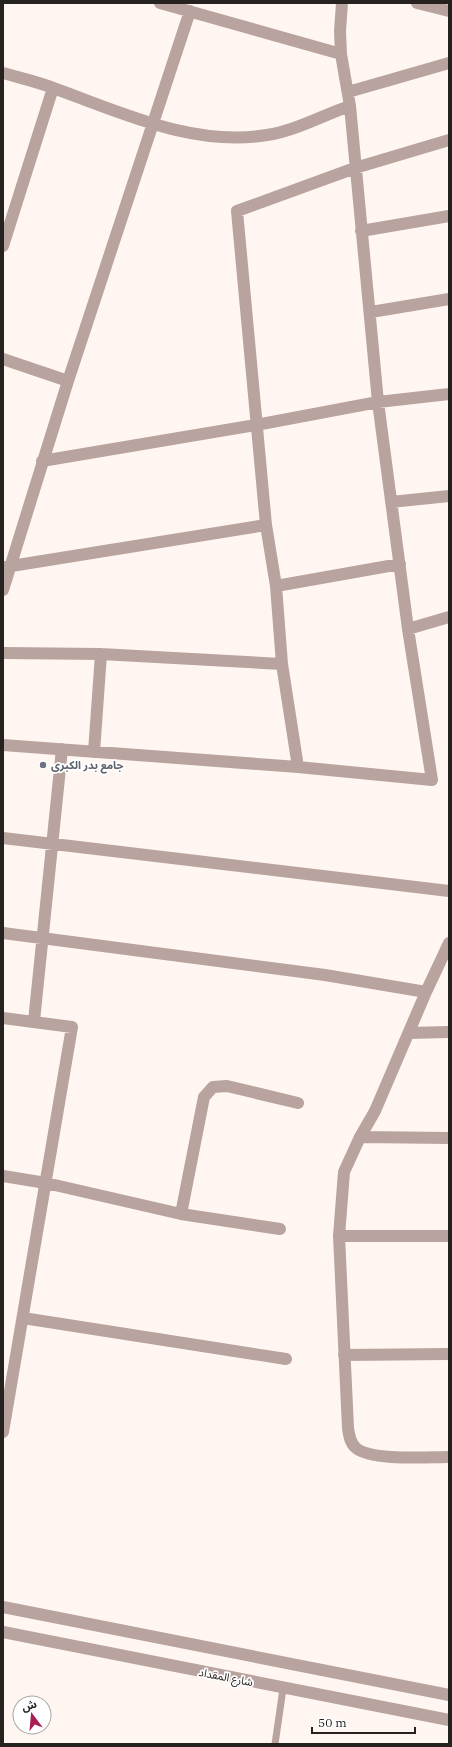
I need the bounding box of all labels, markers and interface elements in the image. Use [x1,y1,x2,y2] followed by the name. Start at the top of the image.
[51,758,124,774] place label: جامع بدر الكبرى
[38,760,48,770] marker: جامع بدر الكبرى
[197,1665,255,1690] street label: شارع المقداد
[12,1695,52,1735] north arrow
[20,1697,38,1714] text: ش
[312,1709,415,1735] scale bar
[318,1715,347,1730] text: 50 m

